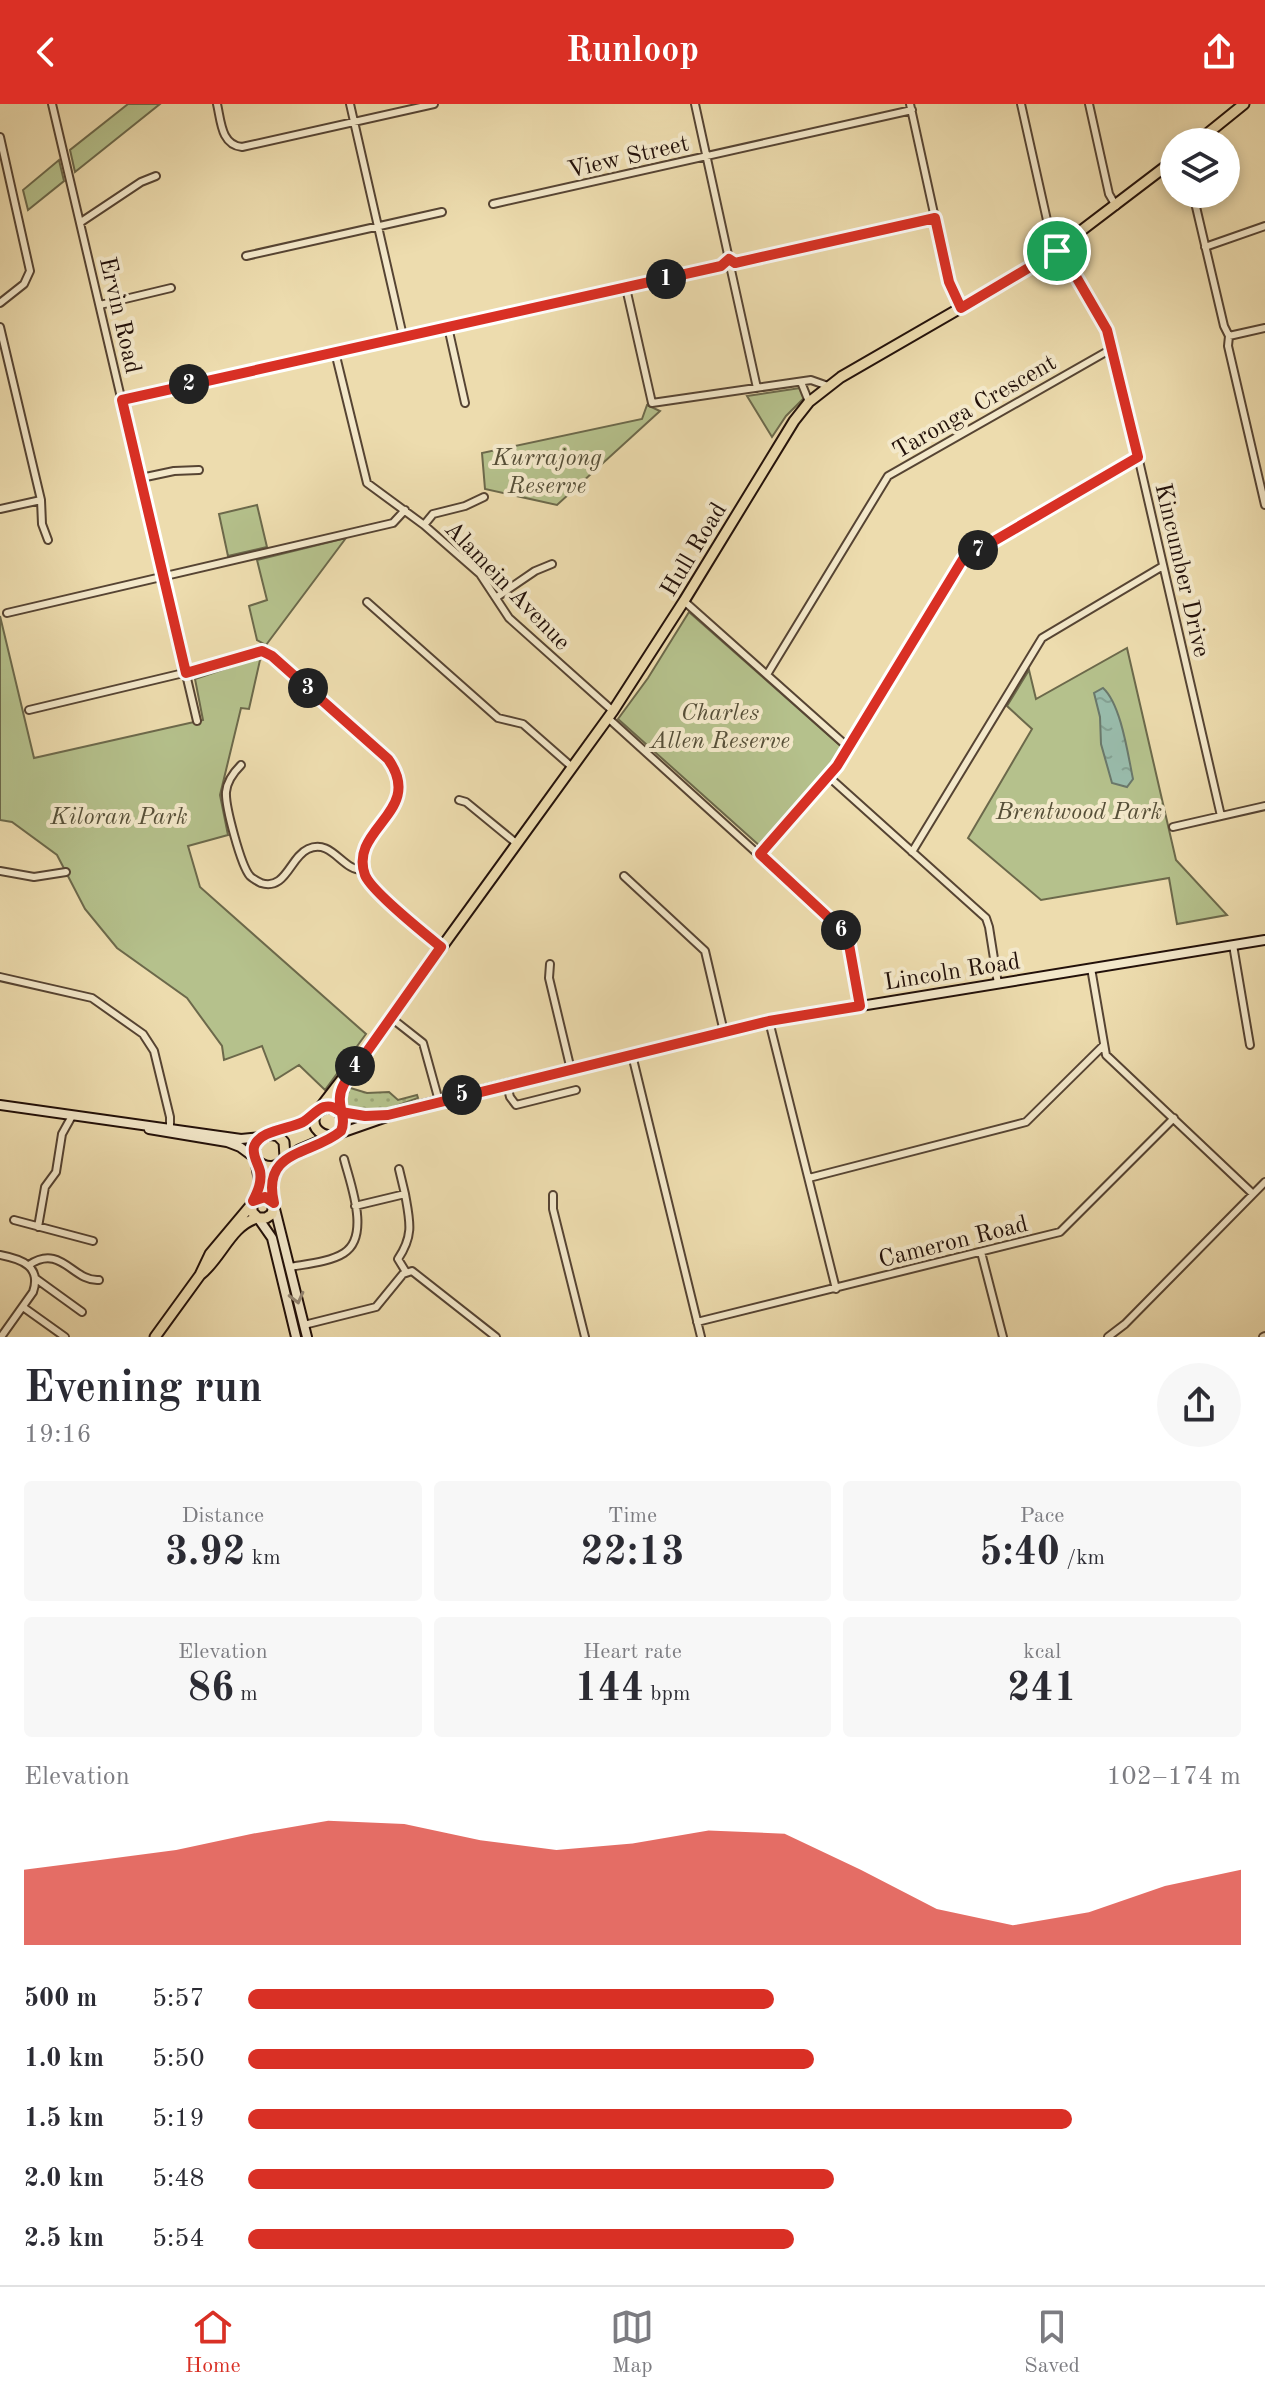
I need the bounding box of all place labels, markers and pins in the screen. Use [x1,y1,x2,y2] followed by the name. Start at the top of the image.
[1023,217,1091,285] pin
[646,259,686,299] pin: 1
[169,364,209,404] pin: 2
[958,530,998,570] pin: 7
[288,668,328,708] pin: 3
[821,910,861,950] pin: 6
[335,1046,375,1086] pin: 4
[442,1075,482,1115] pin: 5

